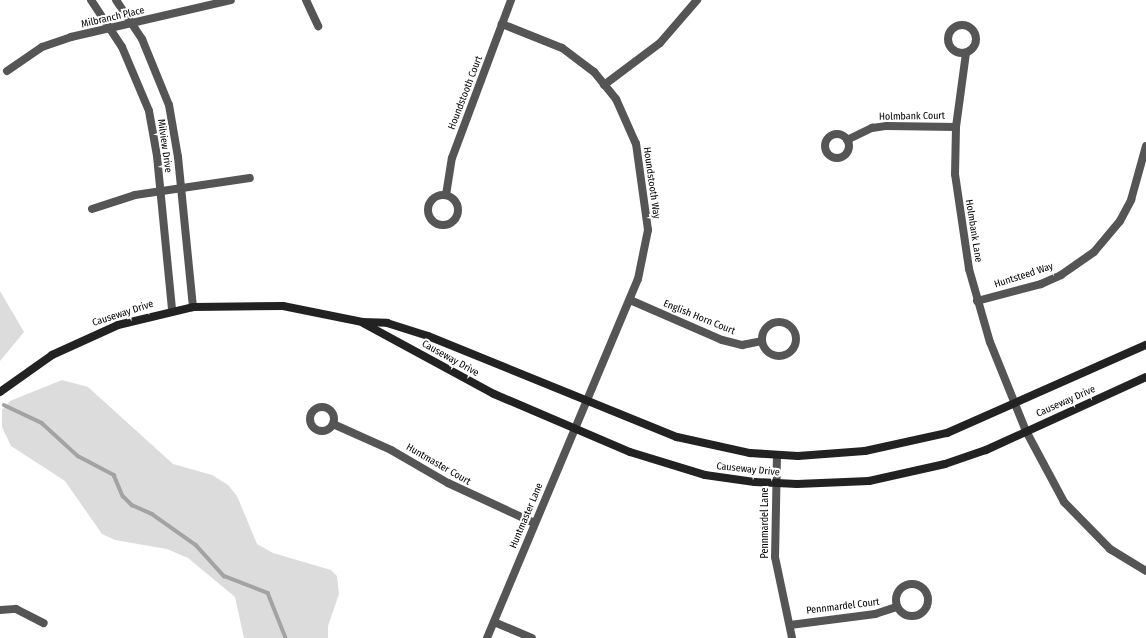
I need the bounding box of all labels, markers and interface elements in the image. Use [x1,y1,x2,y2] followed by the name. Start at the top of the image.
[80,5,146,31] street label: Milbranch Place
[446,54,486,132] street label: Houndstooth Court
[879,110,945,124] street label: Holmbank Court
[154,118,174,174] street label: Milview Drive
[640,146,662,220] street label: Houndstooth Way
[962,199,984,263] street label: Holmbank Lane
[993,261,1055,291] street label: Huntsteed Way
[91,298,155,330] street label: Causeway Drive
[661,298,737,338] street label: English Horn Court
[419,338,481,380] street label: Causeway Drive
[1035,384,1097,420] street label: Causeway Drive
[404,442,472,488] street label: Huntmaster Court
[716,461,780,479] street label: Causeway Drive
[508,481,546,551] street label: Huntmaster Lane
[760,488,772,558] street label: Pennmardel Lane
[806,597,880,617] street label: Pennmardel Court

